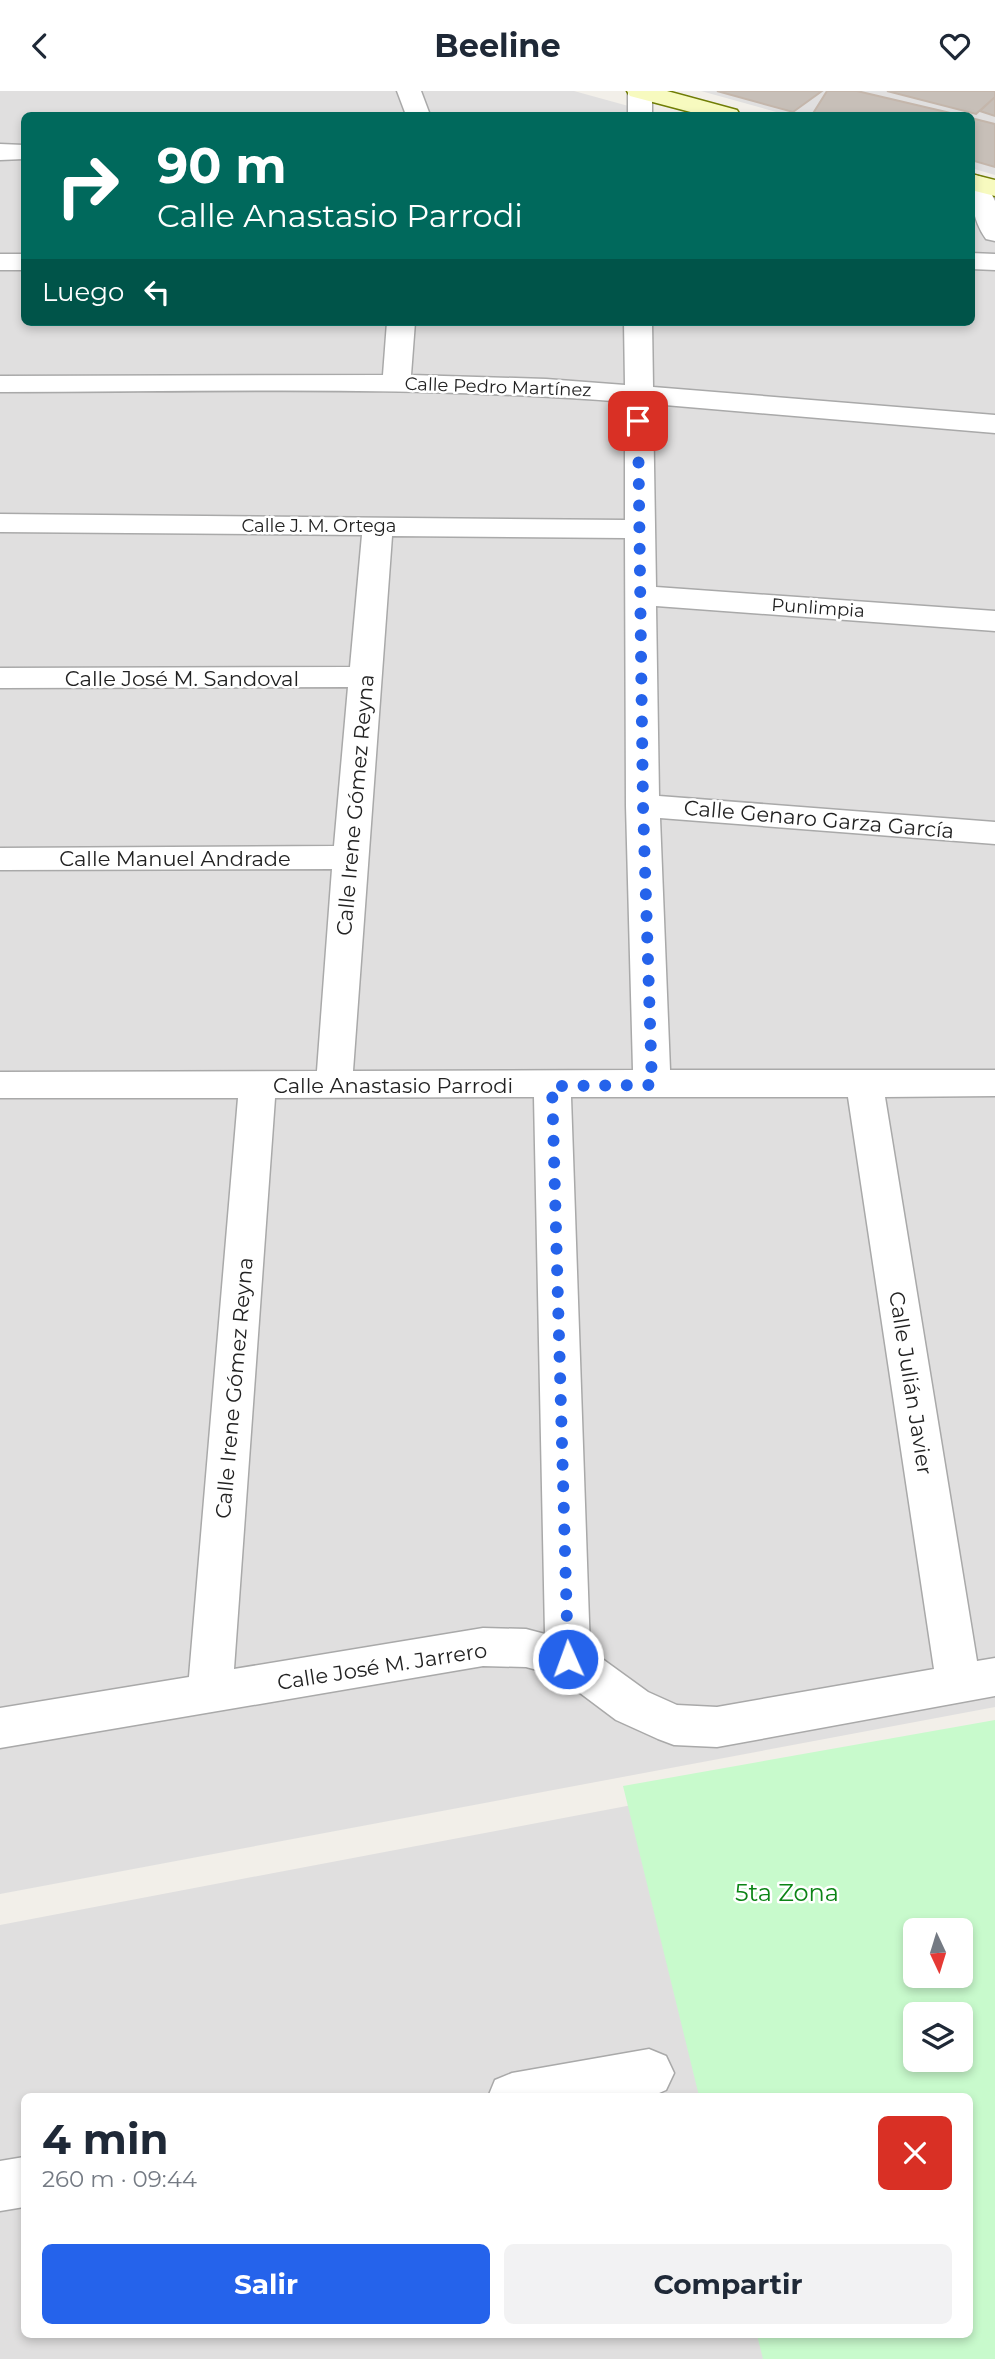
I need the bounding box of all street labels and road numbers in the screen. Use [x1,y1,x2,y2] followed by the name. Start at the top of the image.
[404,373,592,401] street label: Calle Pedro Martínez
[241,515,397,537] street label: Calle J. M. Ortega
[771,594,865,622] street label: Punlimpia
[65,666,299,691] street label: Calle José M. Sandoval
[331,673,379,937] street label: Calle Irene Gómez Reyna
[683,795,955,843] street label: Calle Genaro Garza García
[59,846,291,871] street label: Calle Manuel Andrade
[273,1073,513,1098] street label: Calle Anastasio Parrodi
[210,1256,258,1520] street label: Calle Irene Gómez Reyna
[884,1289,938,1477] street label: Calle Julián Javier
[275,1637,489,1695] street label: Calle José M. Jarrero

